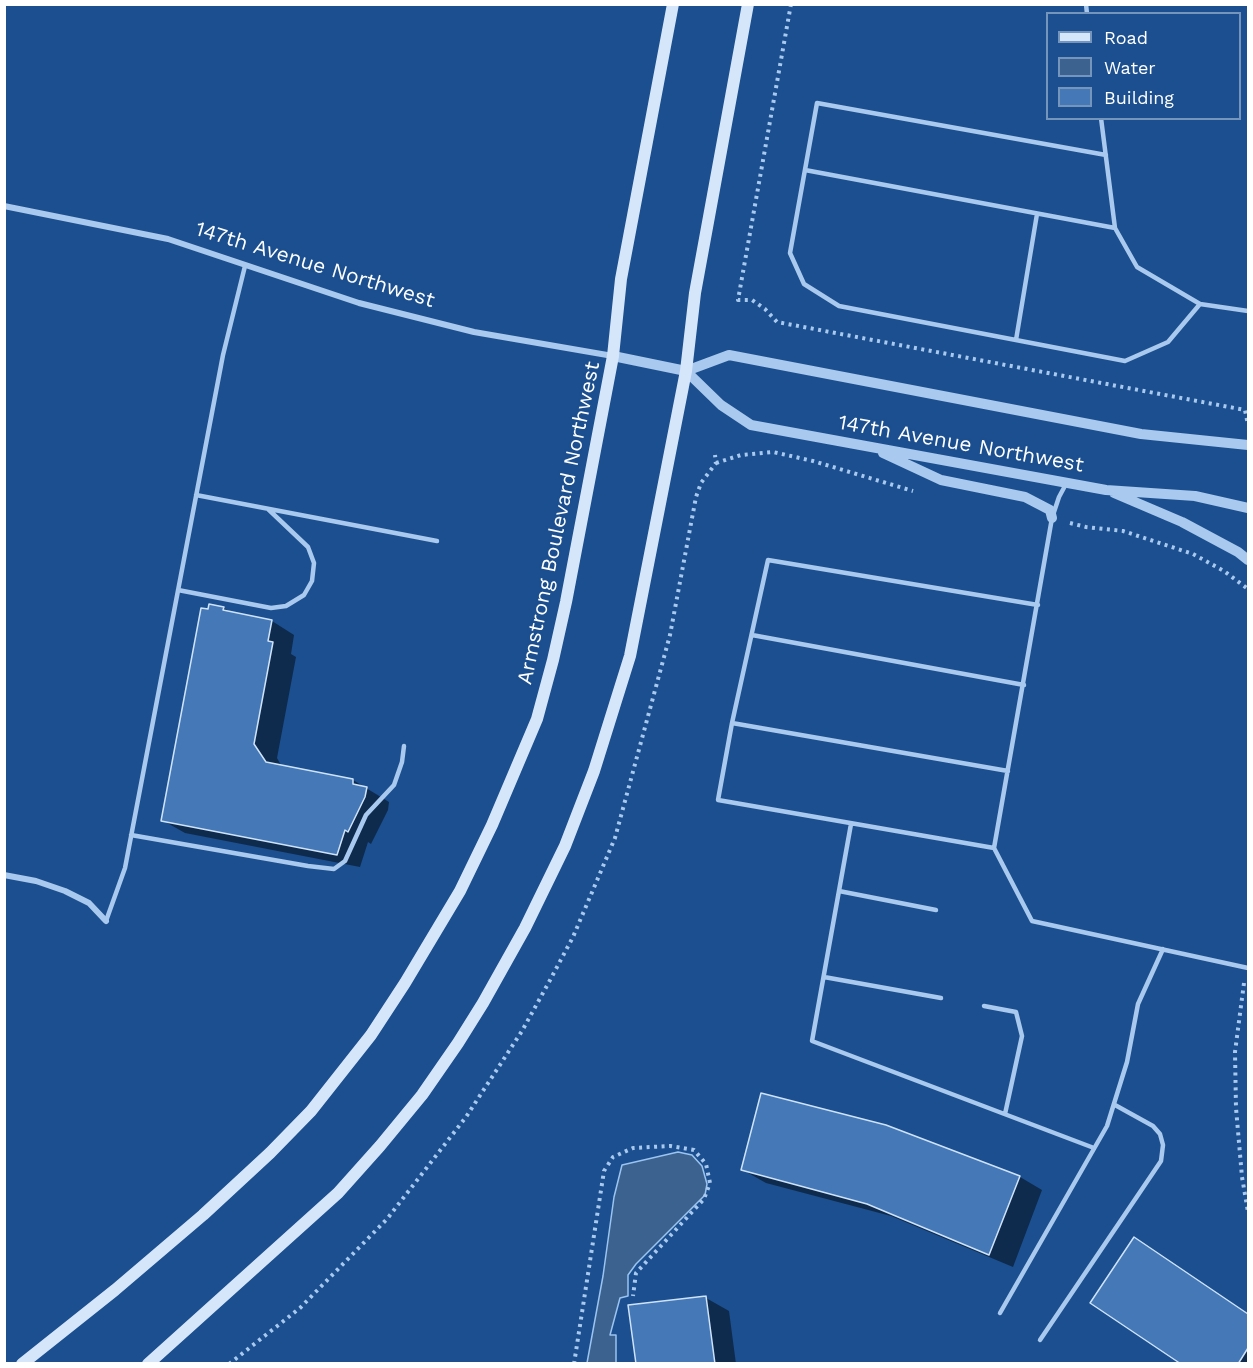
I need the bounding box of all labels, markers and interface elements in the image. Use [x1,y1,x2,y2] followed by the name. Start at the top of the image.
[1046,12,1241,120] legend
[1104,27,1148,48] text: Road
[1104,57,1156,78] text: Water
[1104,87,1174,108] text: Building
[192,217,438,313] street label: 147th Avenue Northwest
[512,359,606,687] street label: Armstrong Boulevard Northwest
[836,410,1086,478] street label: 147th Avenue Northwest

